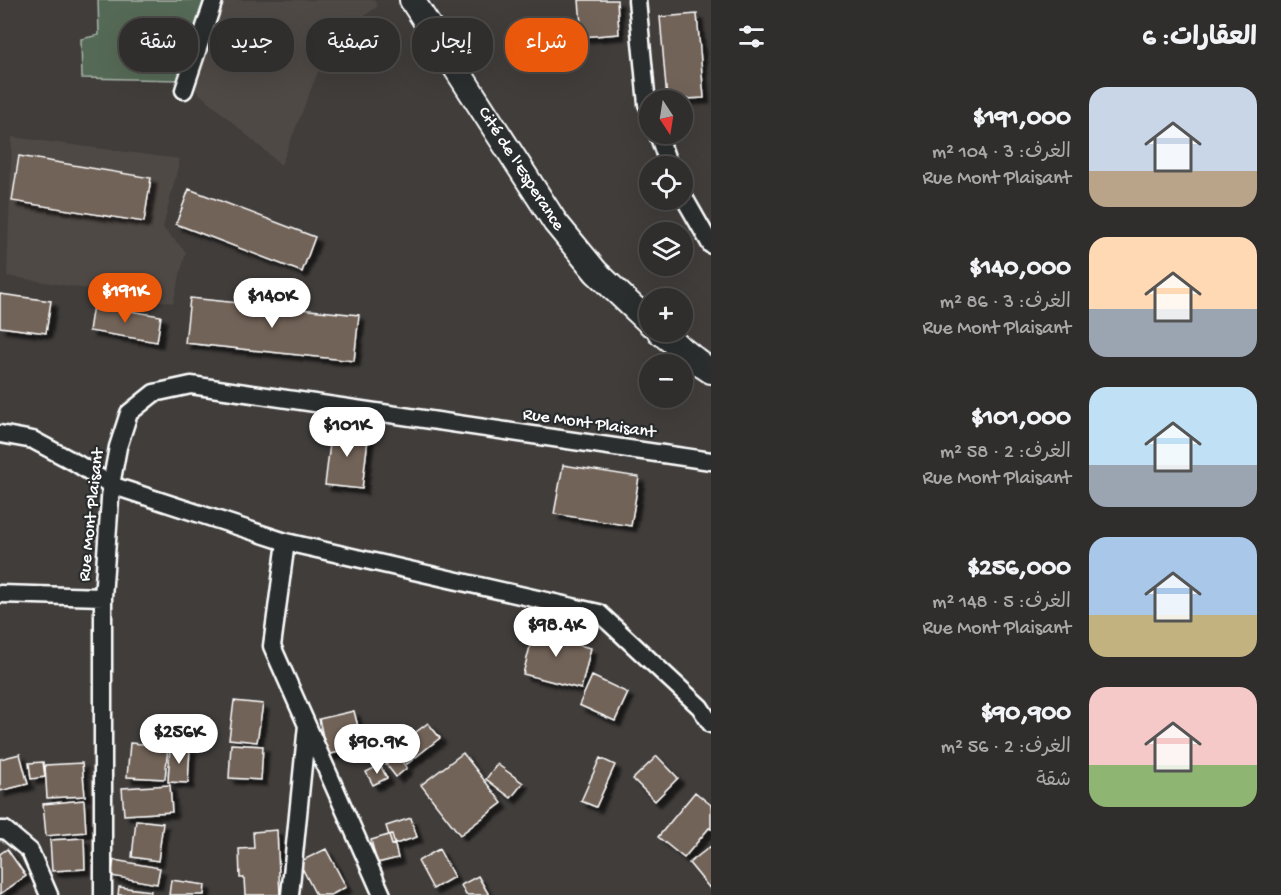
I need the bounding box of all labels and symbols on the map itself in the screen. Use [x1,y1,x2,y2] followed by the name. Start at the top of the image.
[639,90,693,144] north arrow
[473,103,569,236] street label: Cité de l'Esperance
[83,273,167,324] pin: $191K
[230,278,314,329] pin: $140K
[521,404,658,444] street label: Rue Mont Plaisant
[305,407,389,458] pin: $101K
[75,446,110,583] street label: Rue Mont Plaisant
[507,607,605,658] pin: $98.4K
[137,714,221,765] pin: $256K
[328,724,426,775] pin: $90.9K

